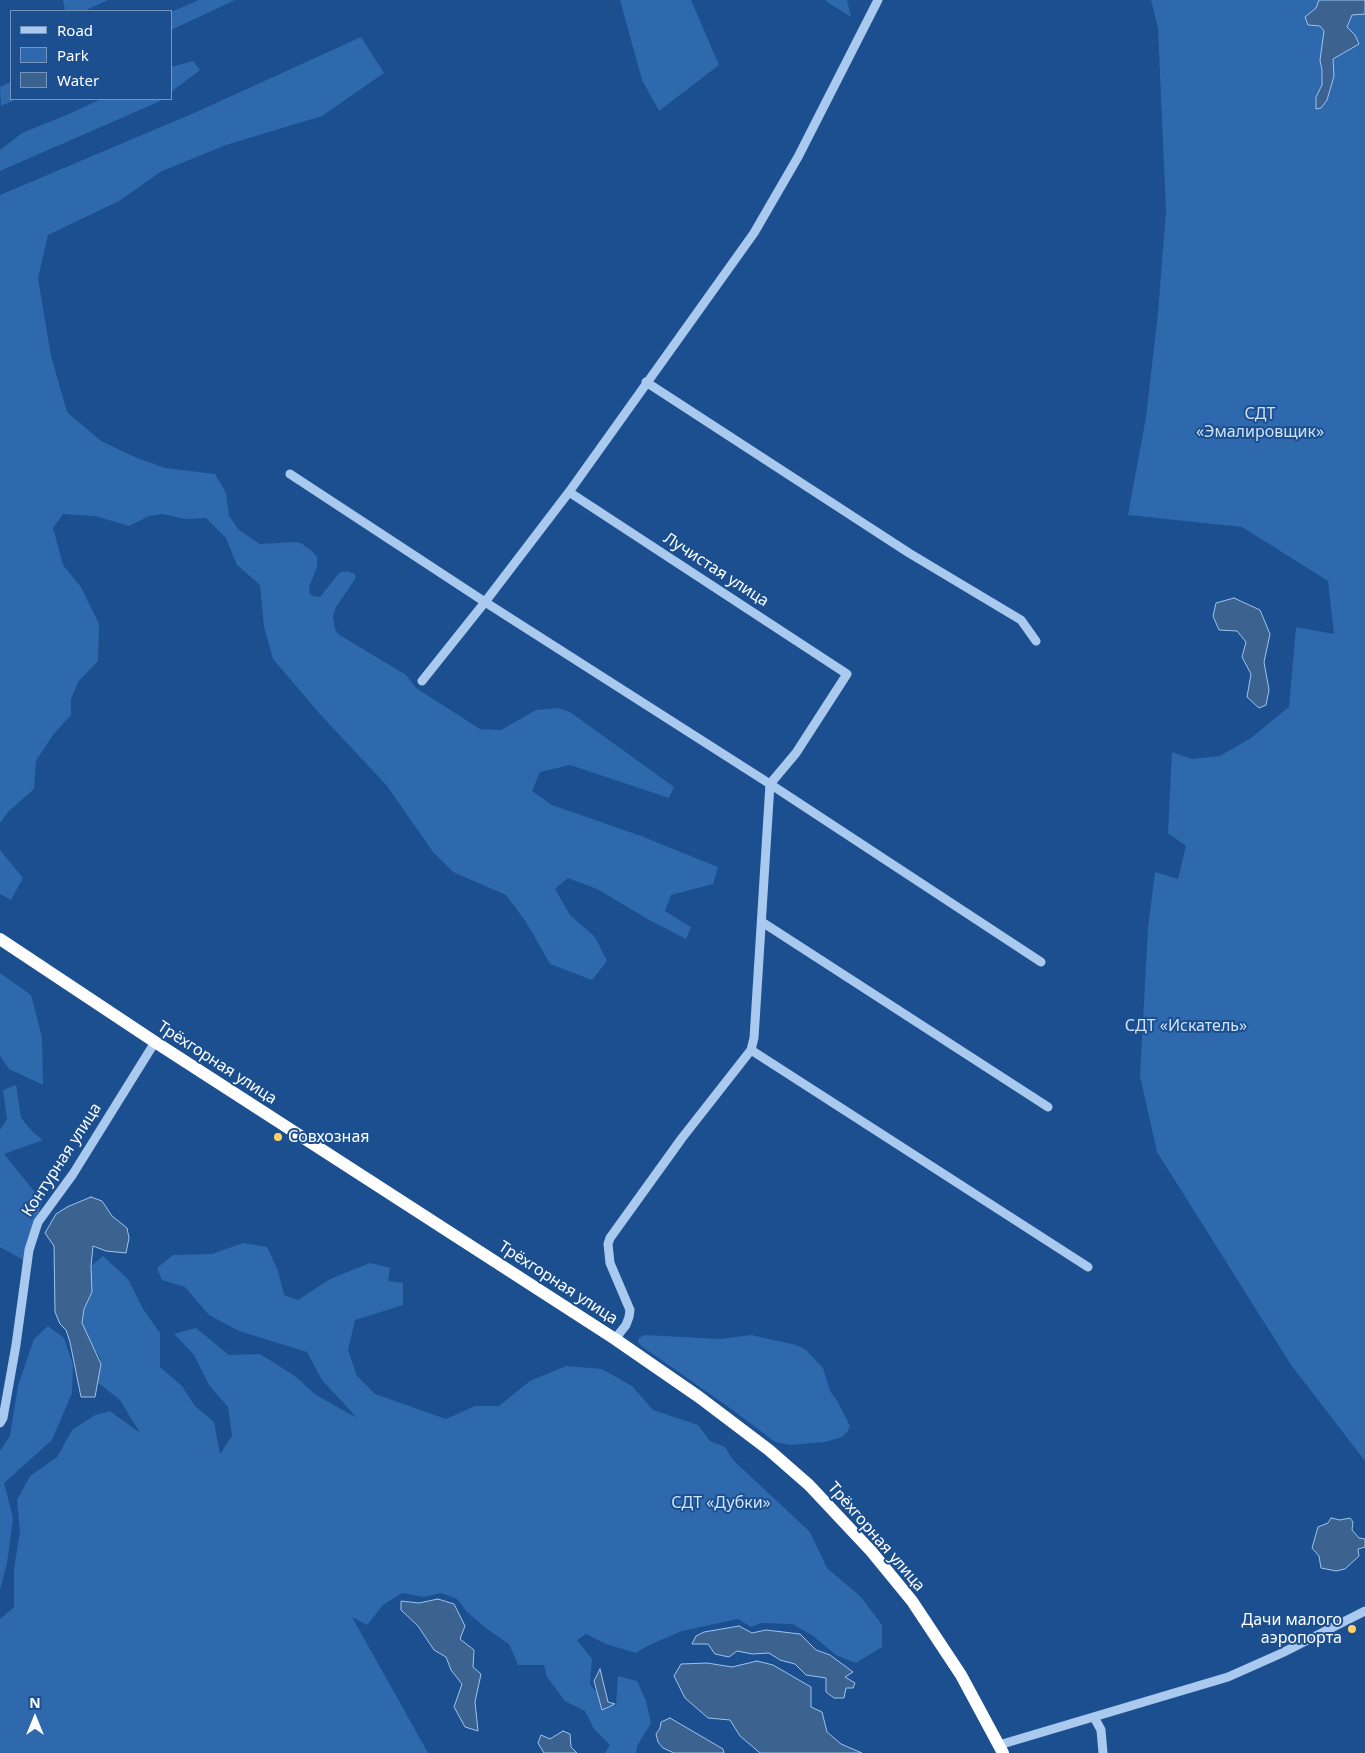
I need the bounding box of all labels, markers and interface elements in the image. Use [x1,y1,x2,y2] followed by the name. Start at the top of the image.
[10,10,172,100] legend
[57,20,93,40] text: Road
[57,45,89,65] text: Park
[57,70,99,90] text: Water
[1196,404,1324,442] park label: СДТ «Эмалировщик»
[660,529,772,611] street label: Лучистая улица
[1125,1016,1247,1036] park label: СДТ «Искатель»
[154,1017,280,1109] street label: Трёхгорная улица
[18,1100,106,1220] street label: Контурная улица
[288,1127,370,1147] place label: Совхозная
[272,1131,284,1143] marker: Совхозная
[495,1237,621,1329] street label: Трёхгорная улица
[823,1478,929,1596] street label: Трёхгорная улица
[671,1493,771,1513] park label: СДТ «Дубки»
[1241,1610,1342,1648] place label: Дачи малого аэропорта
[1346,1623,1358,1635] marker: Дачи малого аэропорта
[10,1693,60,1743] north arrow
[29,1693,41,1712] text: N

